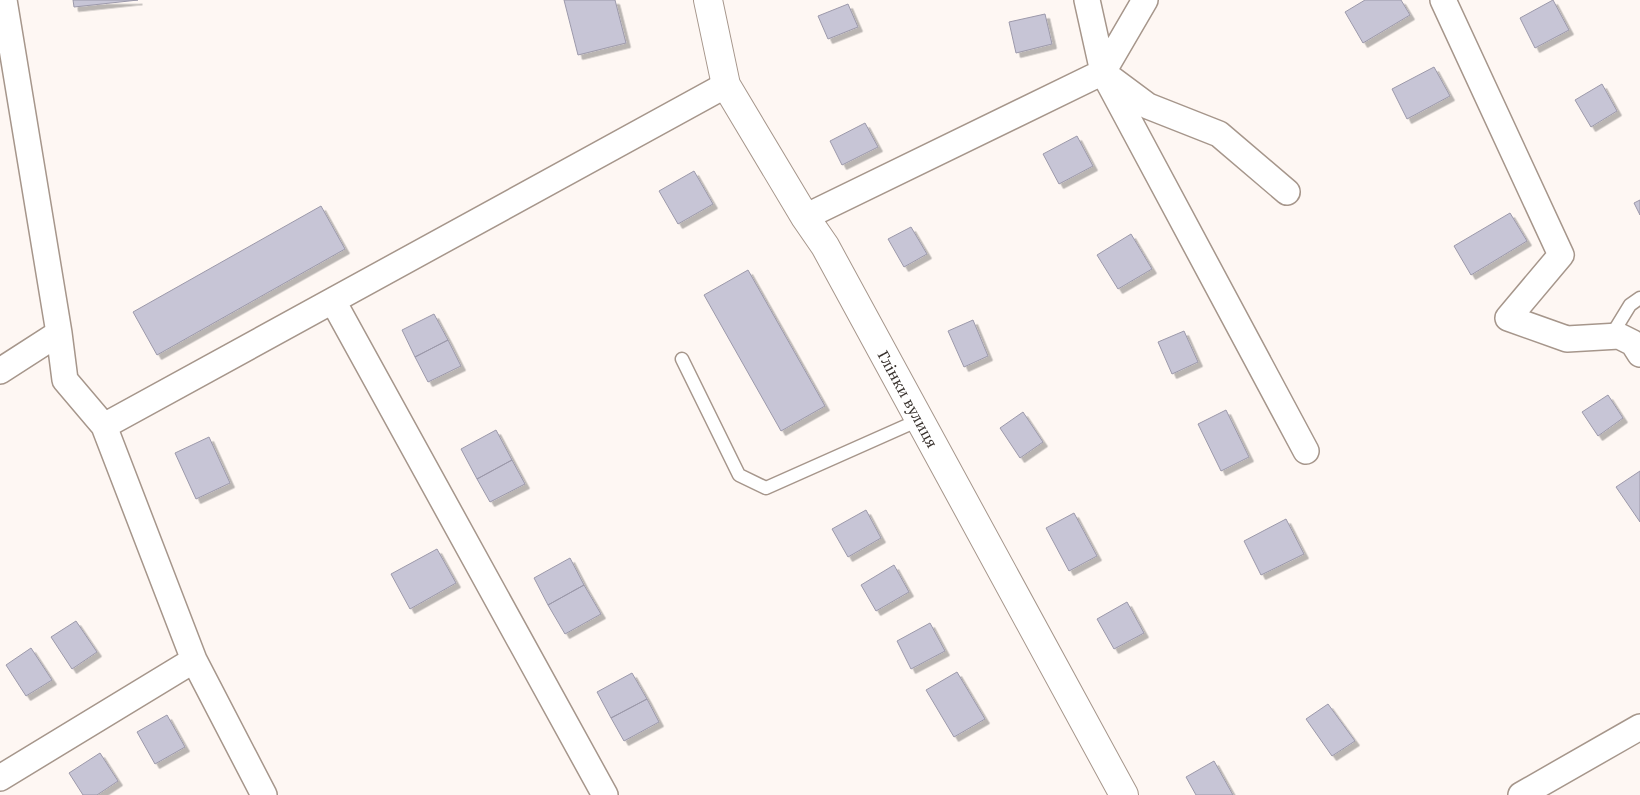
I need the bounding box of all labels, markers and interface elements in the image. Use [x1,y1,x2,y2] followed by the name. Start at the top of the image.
[873,346,944,452] street label: Глінки вулиця

